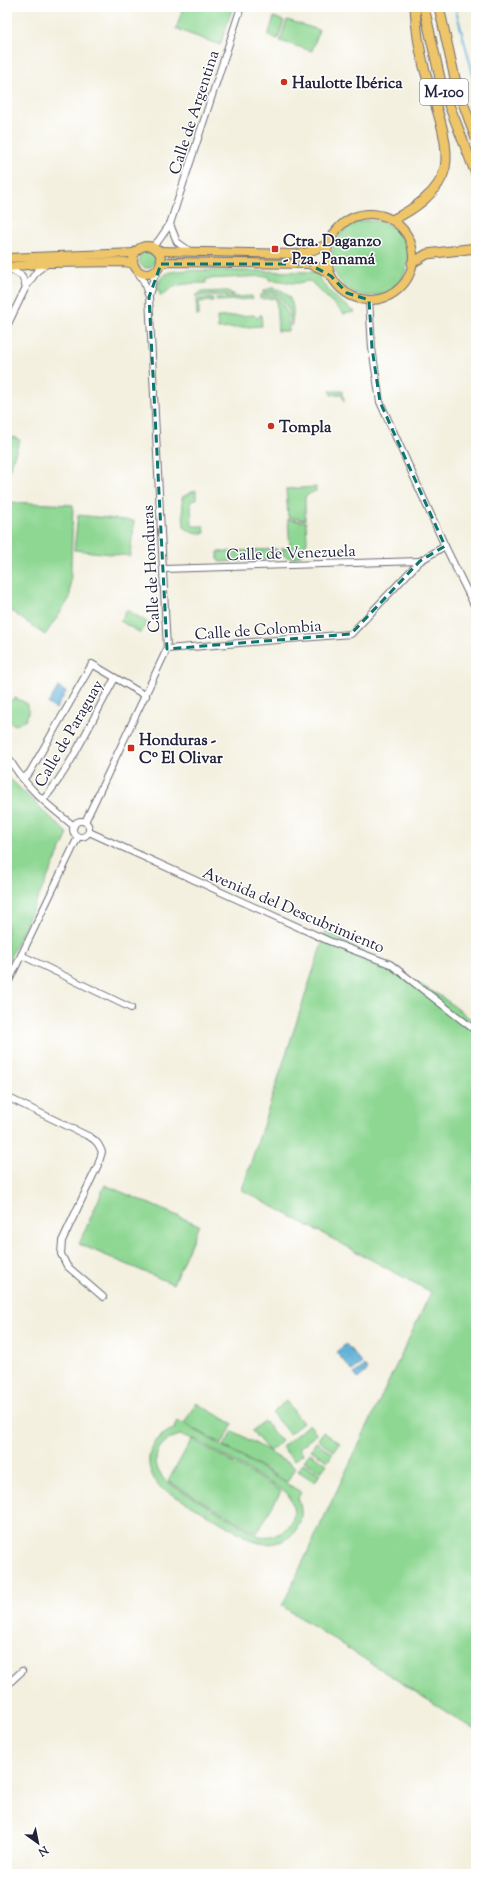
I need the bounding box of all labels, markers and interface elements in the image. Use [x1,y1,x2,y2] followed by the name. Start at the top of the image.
[164,47,227,178] street label: Calle de Argentina
[292,73,403,96] place label: Haulotte Ibérica
[279,77,289,87] marker: Haulotte Ibérica
[420,79,468,105] road number: M-100
[283,231,381,272] place label: Ctra. Daganzo - Pza. Panamá
[270,244,280,254] marker: Ctra. Daganzo - Pza. Panamá
[279,417,332,440] place label: Tompla
[266,421,276,431] marker: Tompla
[138,504,167,633] street label: Calle de Honduras
[226,541,357,568] street label: Calle de Venezuela
[194,616,323,647] street label: Calle de Colombia
[30,676,110,792] street label: Calle de Paraguay
[139,730,224,771] place label: Honduras - Cº El Olivar
[126,743,136,753] marker: Honduras - Cº El Olivar
[198,862,388,960] street label: Avenida del Descubrimiento
[18,1823,58,1863] north arrow
[35,1841,52,1860] text: N

